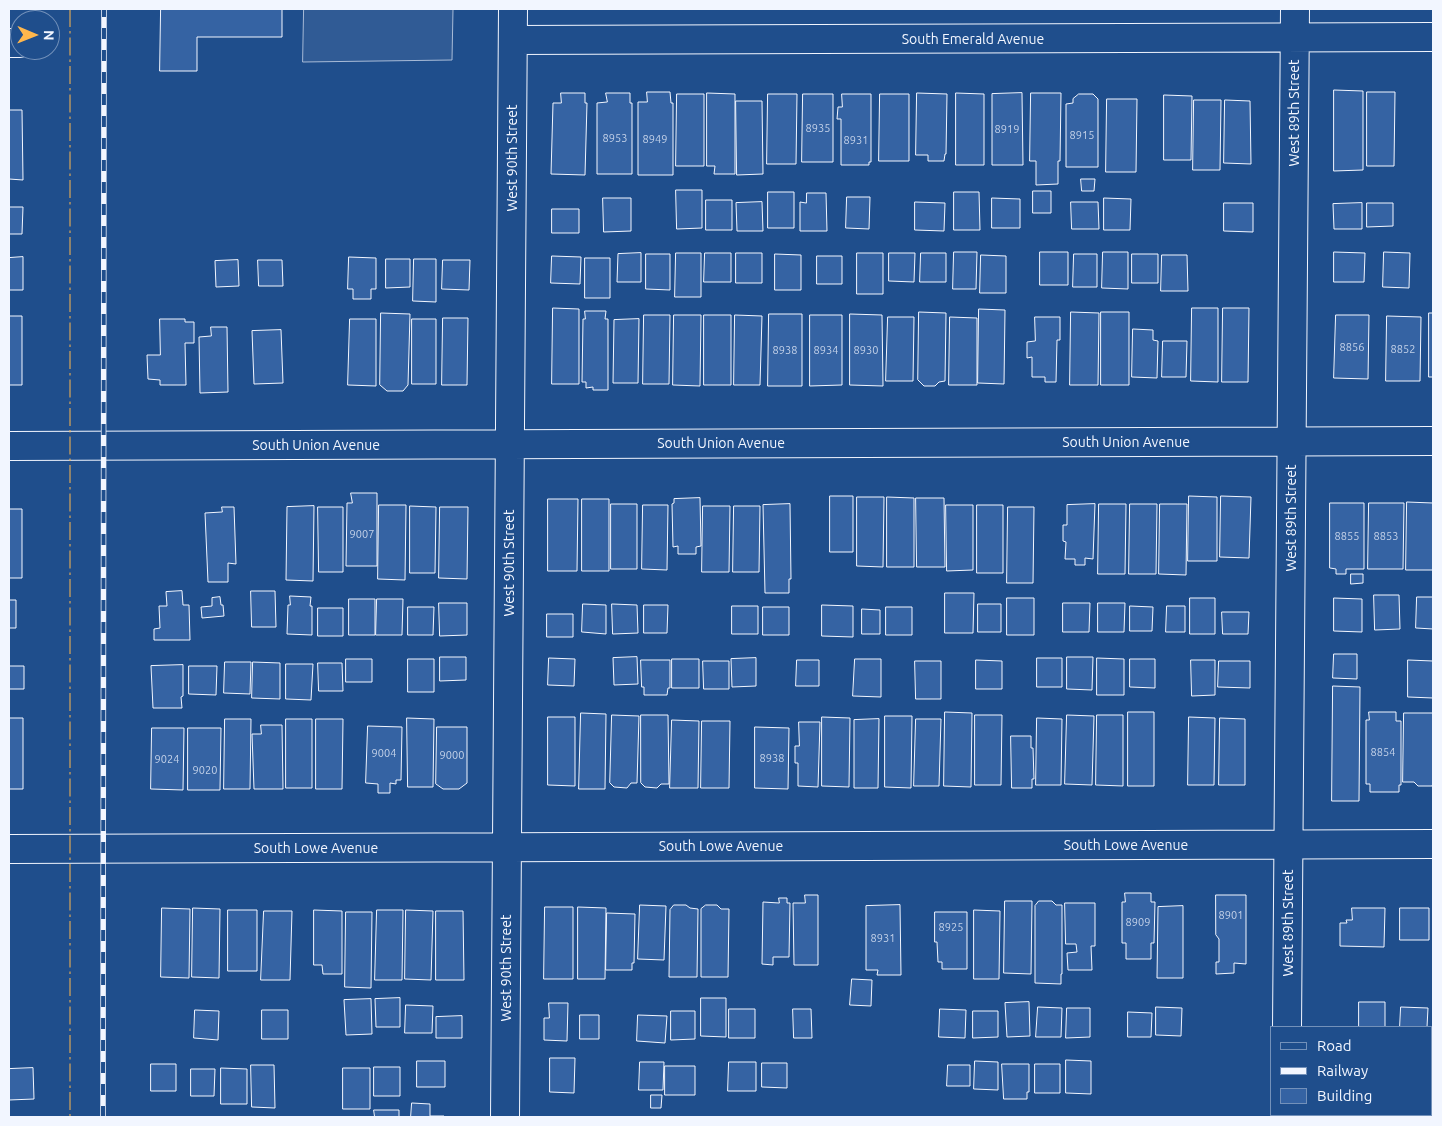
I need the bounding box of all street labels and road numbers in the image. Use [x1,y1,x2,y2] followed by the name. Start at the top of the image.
[902,31,1044,47] street label: South Emerald Avenue
[1286,60,1302,166] street label: West 89th Street
[504,105,520,211] street label: West 90th Street
[1062,434,1190,450] street label: South Union Avenue
[657,435,785,451] street label: South Union Avenue
[252,437,380,453] street label: South Union Avenue
[1283,465,1299,571] street label: West 89th Street
[501,510,517,616] street label: West 90th Street
[1064,837,1188,853] street label: South Lowe Avenue
[659,838,783,854] street label: South Lowe Avenue
[254,840,378,856] street label: South Lowe Avenue
[1280,870,1296,976] street label: West 89th Street
[498,915,514,1021] street label: West 90th Street

